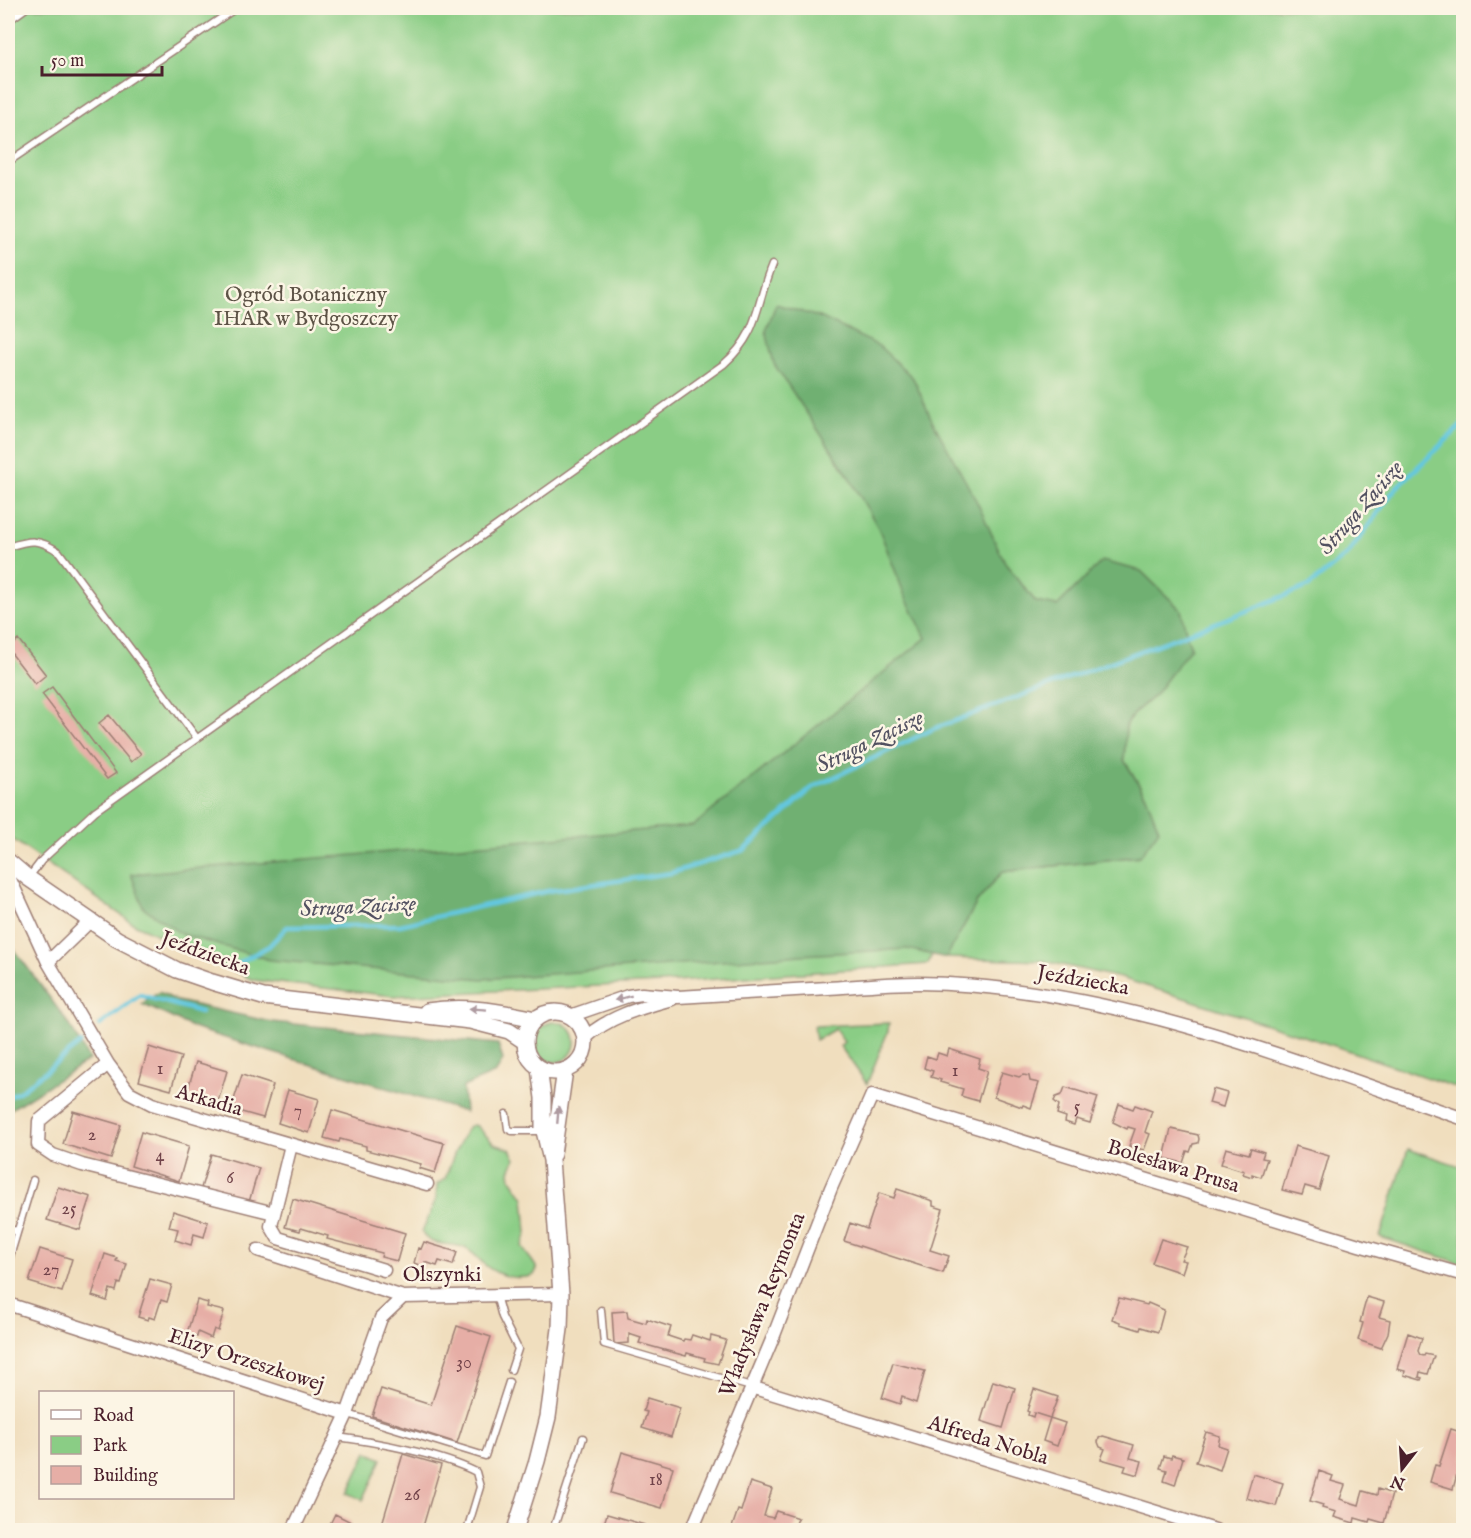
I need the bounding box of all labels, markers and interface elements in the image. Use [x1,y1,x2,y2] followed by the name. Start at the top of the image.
[42,39,162,77] scale bar
[51,50,84,73] text: 50 m
[214,282,399,333] park label: Ogród Botaniczny IHAR w Bydgoszczy
[1312,455,1410,561] water label: Struga Zacisze
[812,704,929,780] water label: Struga Zacisze
[299,890,417,924] water label: Struga Zacisze
[155,925,254,983] street label: Jeździecka
[1033,959,1132,1003] street label: Jeździecka
[614,994,632,1003] one-way arrow
[468,1004,487,1013] one-way arrow
[157,1058,163,1081] house number: 1
[952,1060,958,1083] house number: 1
[172,1078,246,1124] street label: Arkadia
[1074,1096,1081,1119] house number: 5
[294,1100,302,1123] house number: 7
[554,1105,563,1124] one-way arrow
[88,1124,96,1147] house number: 2
[1104,1134,1243,1200] street label: Bolesława Prusa
[156,1145,165,1168] house number: 4
[226,1167,234,1190] house number: 6
[62,1198,77,1221] house number: 25
[714,1208,813,1401] street label: Władysława Reymonta
[43,1259,59,1282] house number: 27
[403,1262,481,1289] street label: Olszynki
[164,1323,328,1399] street label: Elizy Orzeszkowej
[456,1352,472,1375] house number: 30
[39,1391,234,1499] legend
[93,1405,134,1428] text: Road
[924,1410,1052,1472] street label: Alfreda Nobla
[93,1435,128,1458] text: Park
[1372,1439,1432,1499] north arrow
[93,1465,158,1488] text: Building
[649,1469,663,1492] house number: 18
[1389,1470,1409,1493] text: N
[404,1484,420,1507] house number: 26

